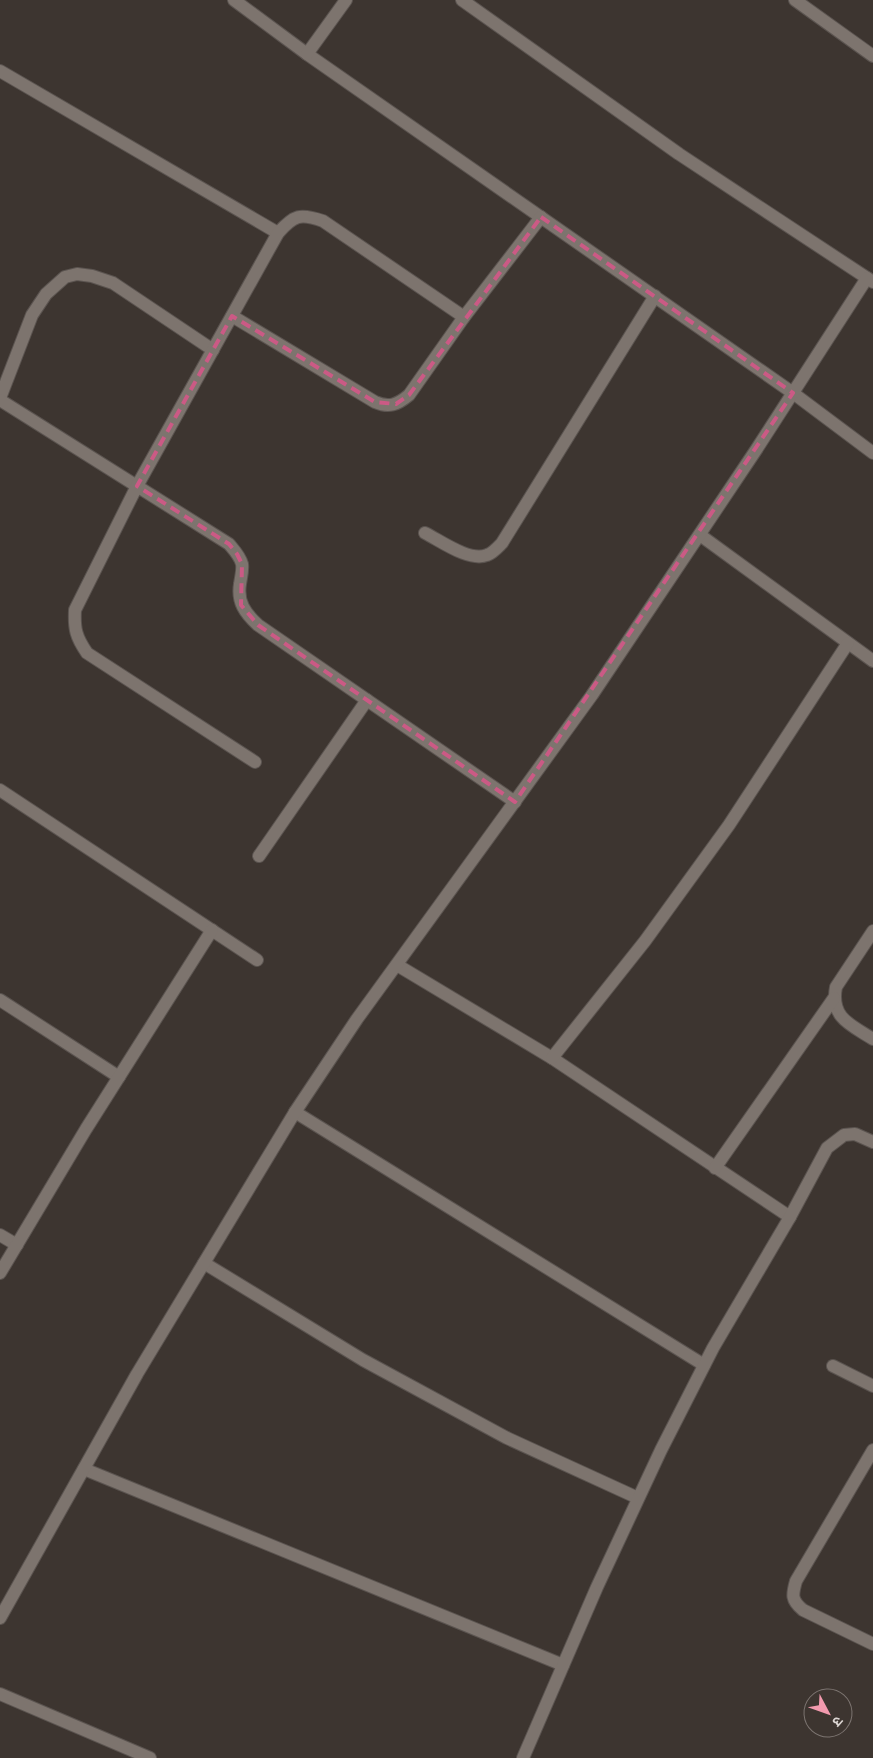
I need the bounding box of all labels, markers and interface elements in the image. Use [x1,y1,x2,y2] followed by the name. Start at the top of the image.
[803,1688,853,1738] north arrow
[829,1713,847,1730] text: उ

